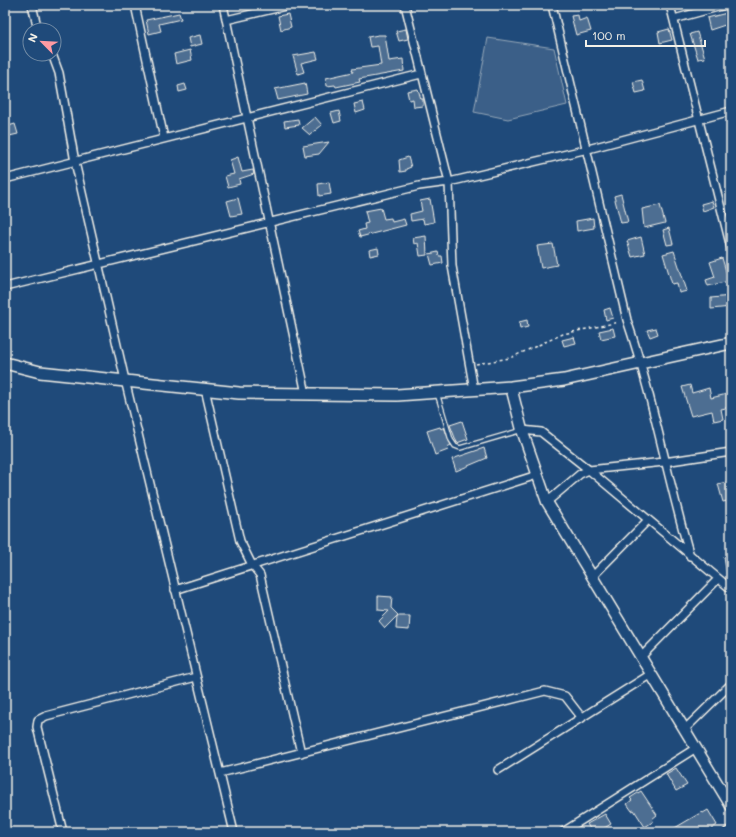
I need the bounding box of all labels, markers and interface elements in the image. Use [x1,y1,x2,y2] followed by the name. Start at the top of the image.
[22,22,62,62] north arrow
[586,22,705,48] scale bar
[592,27,626,43] text: 100 m
[24,31,41,45] text: N

